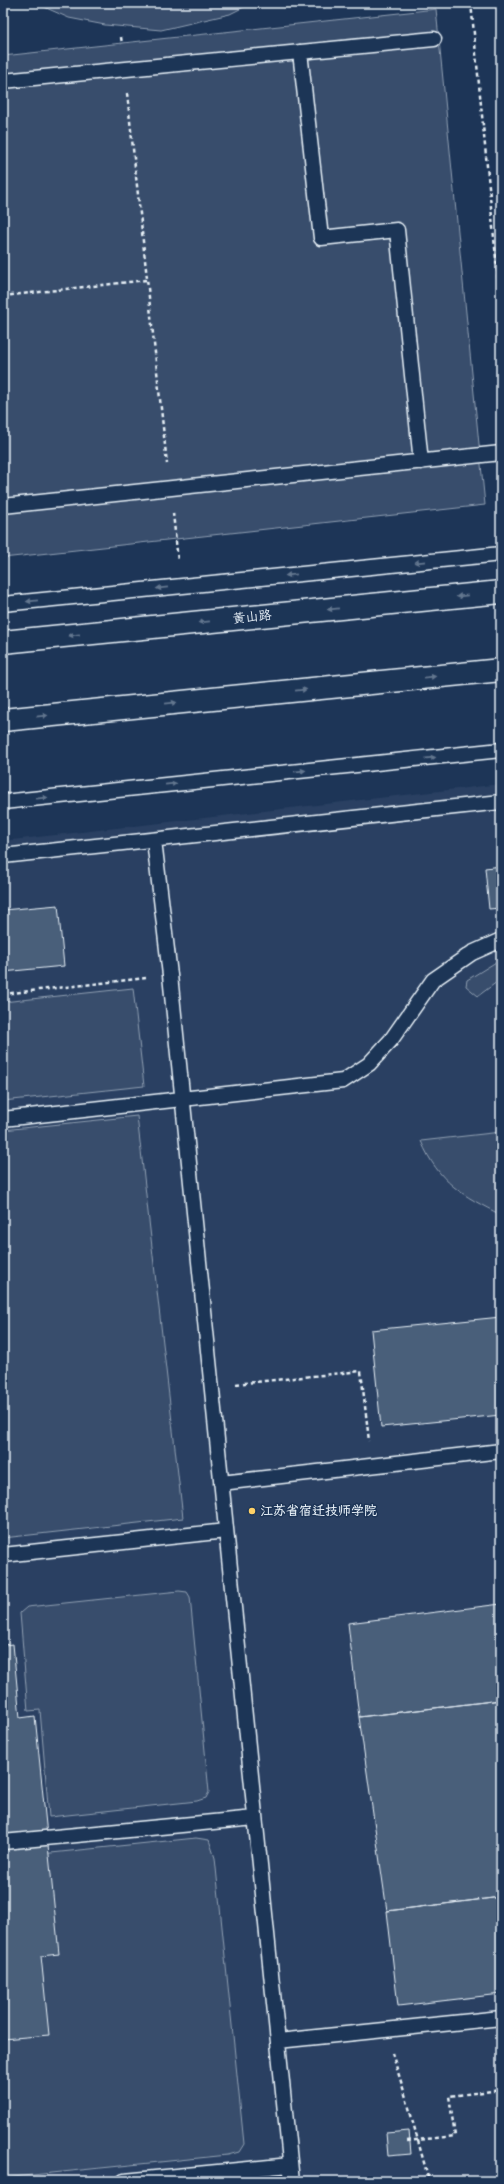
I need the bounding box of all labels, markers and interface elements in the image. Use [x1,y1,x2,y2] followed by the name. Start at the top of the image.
[414,559,426,565] one-way arrow
[285,572,297,578] one-way arrow
[156,585,168,591] one-way arrow
[456,592,468,599] one-way arrow
[26,598,38,604] one-way arrow
[327,605,339,612] one-way arrow
[232,606,272,628] street label: 黄山路
[197,618,210,625] one-way arrow
[68,631,80,638] one-way arrow
[424,674,436,681] one-way arrow
[294,687,307,693] one-way arrow
[165,700,177,706] one-way arrow
[36,713,48,719] one-way arrow
[424,754,436,761] one-way arrow
[294,768,306,774] one-way arrow
[165,781,177,788] one-way arrow
[36,794,48,801] one-way arrow
[260,1502,377,1520] place label: 江苏省宿迁技师学院
[247,1506,257,1516] marker: 江苏省宿迁技师学院

